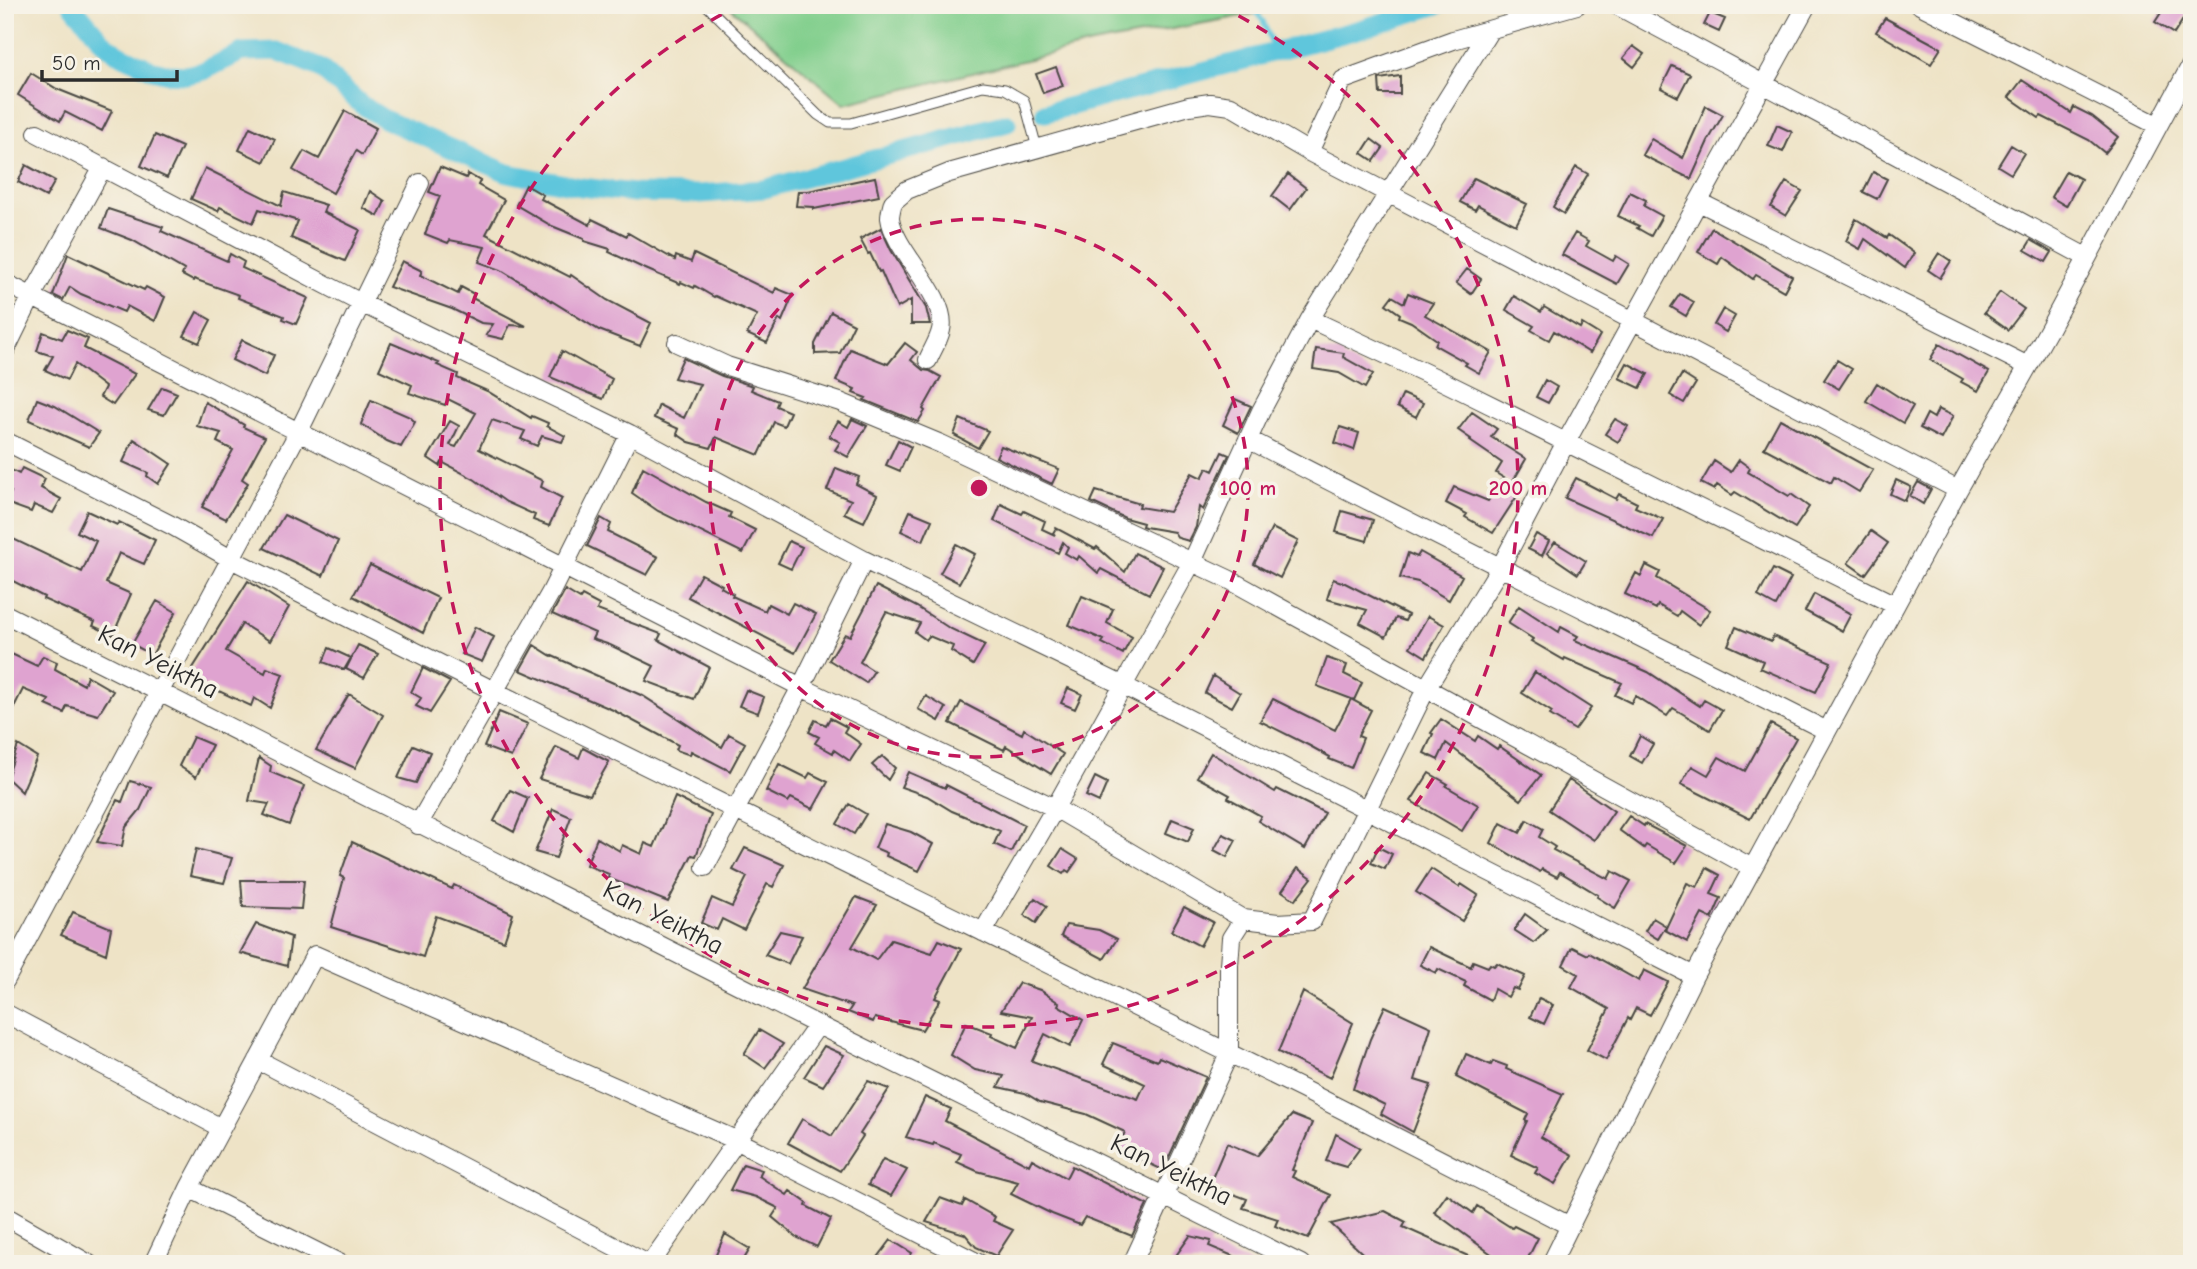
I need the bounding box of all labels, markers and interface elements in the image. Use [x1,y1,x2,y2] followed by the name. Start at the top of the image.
[42,38,177,82] scale bar
[52,51,101,75] text: 50 m
[967,476,991,500] centre of rings
[1220,476,1276,500] text: 100 m
[1489,476,1547,500] text: 200 m
[93,619,223,705] street label: Kan Yeiktha
[598,875,728,961] street label: Kan Yeiktha
[1105,1128,1237,1212] street label: Kan Yeiktha

